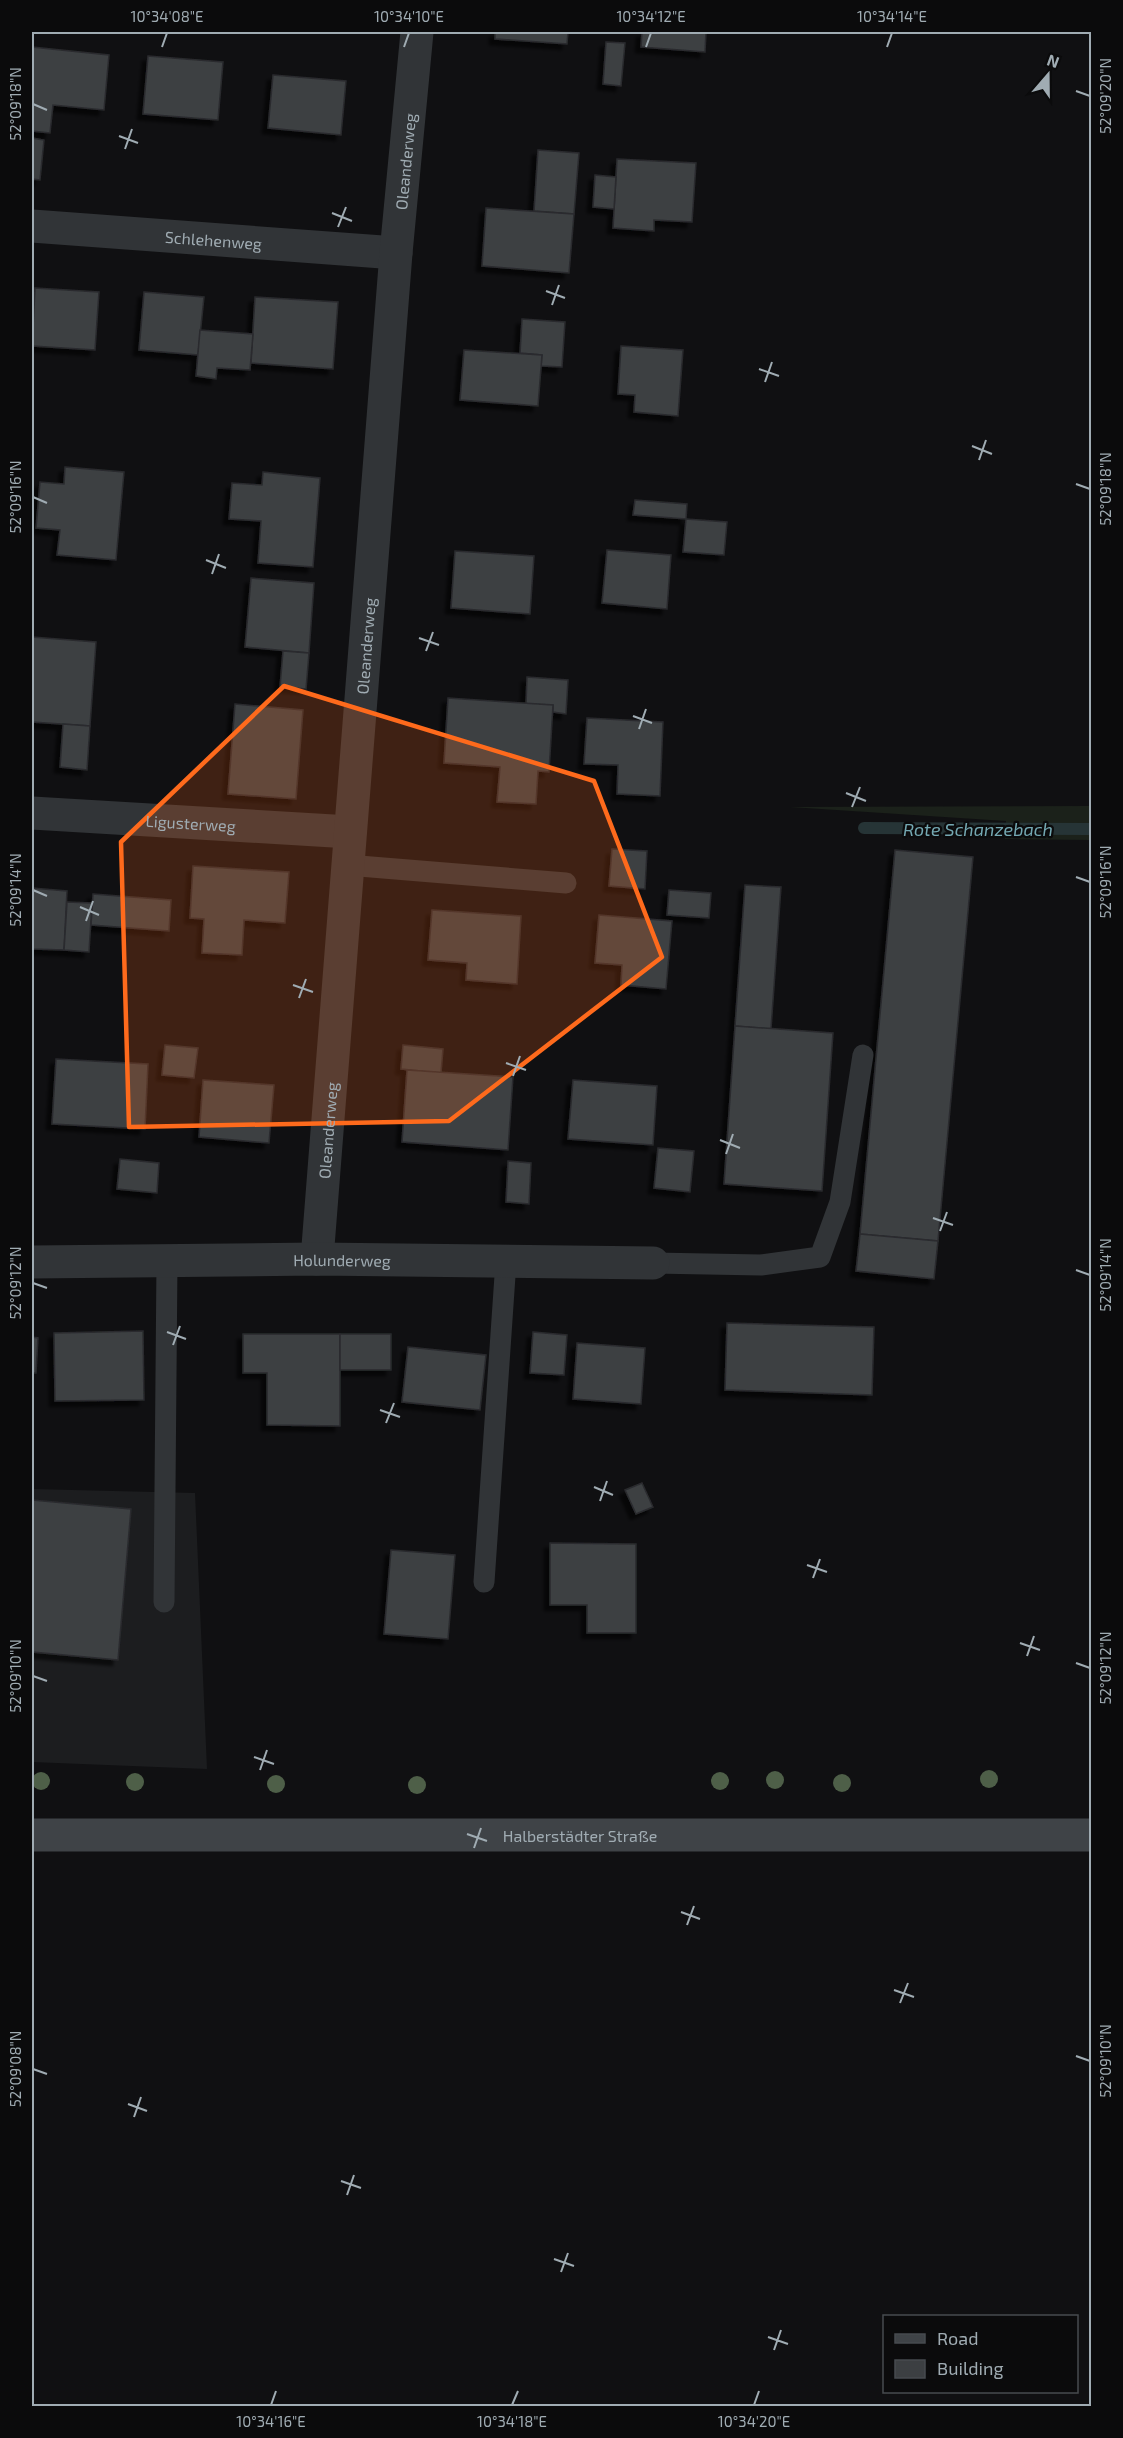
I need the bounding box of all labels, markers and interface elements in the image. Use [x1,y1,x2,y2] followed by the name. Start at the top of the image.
[131,7,203,25] text: 10°34'08"E
[374,7,444,25] text: 10°34'10"E
[616,7,686,25] text: 10°34'12"E
[857,7,927,25] text: 10°34'14"E
[1018,45,1078,105] north arrow
[1045,50,1062,71] text: N
[1096,58,1114,134] text: 52°09'20"N
[6,67,24,141] text: 52°09'18"N
[391,112,419,211] street label: Oleanderweg
[164,226,263,253] street label: Schlehenweg
[1096,452,1114,526] text: 52°09'18"N
[6,460,24,534] text: 52°09'16"N
[352,597,378,695] street label: Oleanderweg
[145,810,236,835] street label: Ligusterweg
[903,818,1053,840] water label: Rote Schanzebach
[1096,845,1114,919] text: 52°09'16"N
[6,853,24,927] text: 52°09'14"N
[314,1081,340,1179] street label: Oleanderweg
[1096,1238,1114,1312] text: 52°09'14"N
[6,1247,24,1319] text: 52°09'12"N
[293,1249,391,1269] street label: Holunderweg
[1096,1632,1114,1704] text: 52°09'12"N
[6,1639,24,1713] text: 52°09'10"N
[503,1826,657,1845] street label: Halberstädter Straße
[1096,2024,1114,2098] text: 52°09'10"N
[6,2031,24,2107] text: 52°09'08"N
[883,2315,1078,2393] legend
[937,2327,978,2349] text: Road
[937,2357,1004,2379] text: Building
[236,2412,306,2430] text: 10°34'16"E
[477,2412,547,2430] text: 10°34'18"E
[718,2412,790,2430] text: 10°34'20"E

